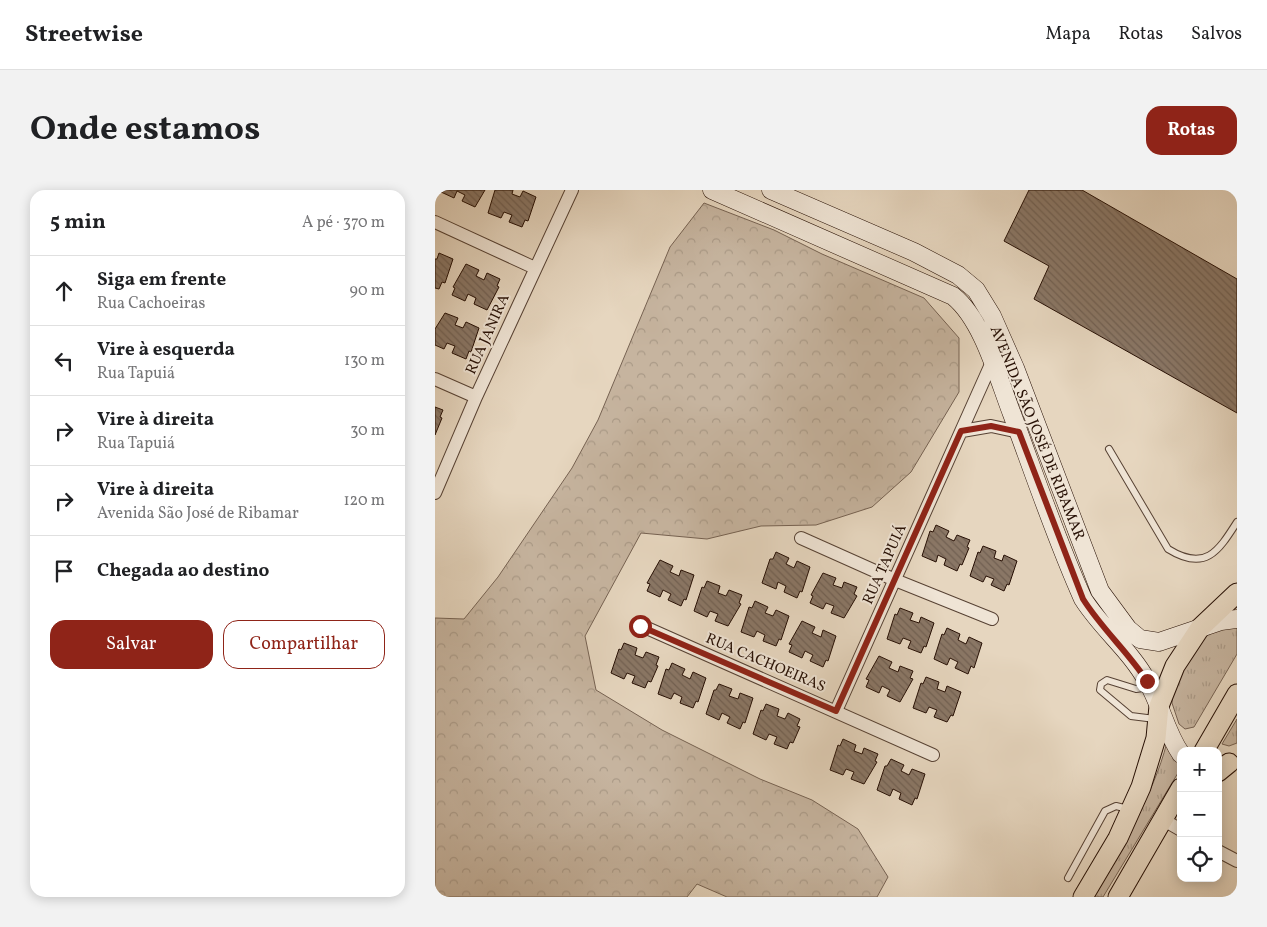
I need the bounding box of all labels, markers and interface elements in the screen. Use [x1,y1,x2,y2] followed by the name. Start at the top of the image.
[25,18,143,52] text: Streetwise
[1046,22,1091,47] text: Mapa
[1119,22,1163,47] text: Rotas
[1191,22,1242,47] text: Salvos
[30,106,260,154] text: Onde estamos
[1146,106,1237,155] button: Rotas
[50,208,106,237] text: 5 min
[302,212,385,234] text: A pé · 370 m
[97,267,226,293] text: Siga em frente
[50,277,78,305] icon: ahead
[349,280,385,302] text: 90 m
[461,291,516,378] street label: RUA JANIRA
[97,293,205,315] text: Rua Cachoeiras
[984,323,1089,544] street label: AVENIDA SÃO JOSÉ DE RIBAMAR
[97,337,235,363] text: Vire à esquerda
[50,347,78,375] icon: left
[344,350,385,372] text: 130 m
[97,363,175,385] text: Rua Tapuiá
[97,407,214,433] text: Vire à direita
[50,417,78,445] icon: right
[350,420,385,442] text: 30 m
[97,433,175,455] text: Rua Tapuiá
[97,477,214,503] text: Vire à direita
[50,487,78,515] icon: right
[343,490,385,512] text: 120 m
[97,503,299,525] text: Avenida São José de Ribamar
[858,521,913,608] street label: RUA TAPUIÁ
[50,557,78,585] icon: arrive
[97,558,269,584] text: Chegada ao destino
[629,615,652,638] route start
[50,620,213,669] button: Salvar
[223,620,385,669] button: Compartilhar
[702,629,829,698] street label: RUA CACHOEIRAS
[1136,670,1159,693] route end
[1177,747,1222,882] map controls
[1177,747,1222,792] button: +
[1177,792,1222,837] button: −
[1177,837,1222,882] button: locate

